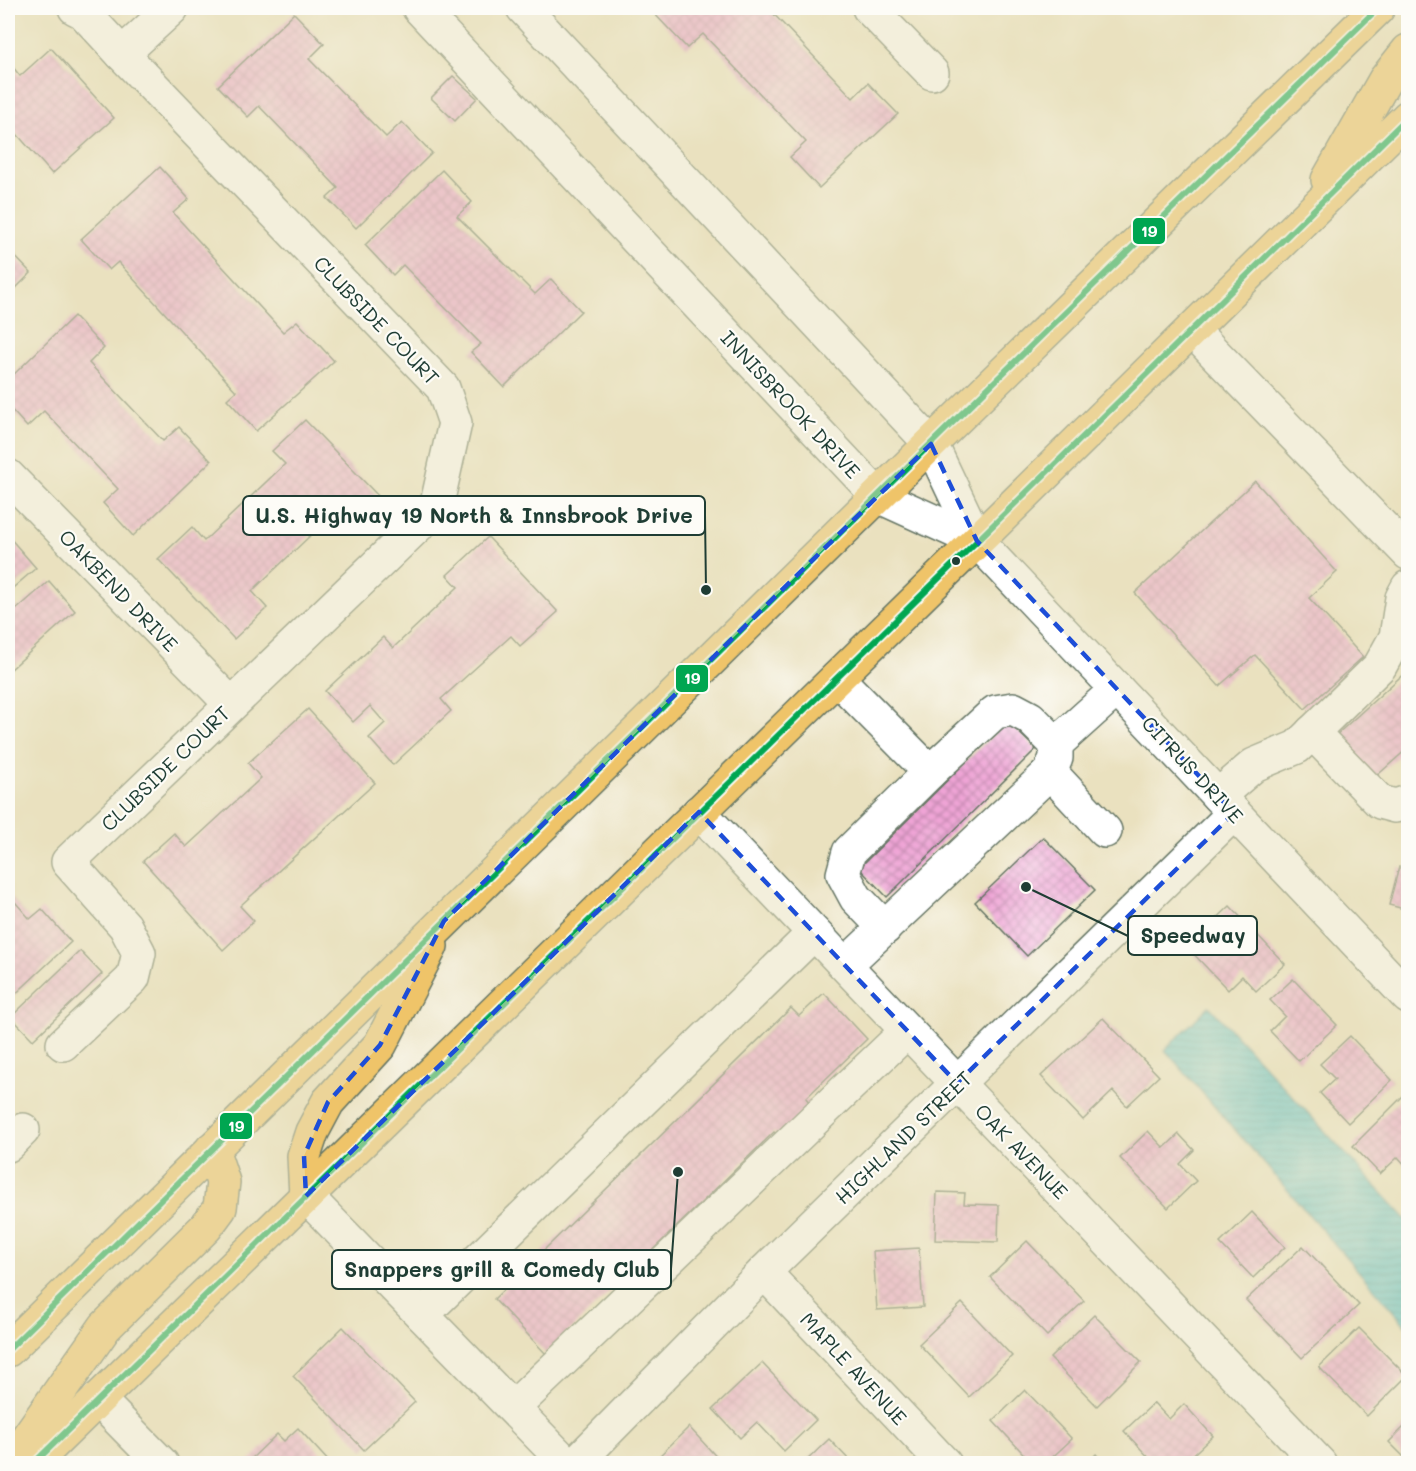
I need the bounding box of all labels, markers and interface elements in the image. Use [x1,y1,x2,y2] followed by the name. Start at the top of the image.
[1132,217,1166,245] line badge: 19
[1141,220,1158,241] text: 19
[309,250,445,390] street label: CLUBSIDE COURT
[716,324,866,484] street label: INNISBROOK DRIVE
[243,496,705,535] callout: U.S. Highway 19 North & Innsbrook Drive
[255,501,693,529] text: U.S. Highway 19 North & Innsbrook Drive
[54,523,184,657] street label: OAKBEND DRIVE
[950,555,962,567] unlabelled marker
[675,664,709,693] line badge: 19
[684,667,701,688] text: 19
[95,700,235,836] street label: CLUBSIDE COURT
[1137,710,1249,828] street label: CITRUS DRIVE
[1128,916,1257,955] callout: Speedway
[1140,921,1246,949] text: Speedway
[829,1065,977,1209] street label: HIGHLAND STREET
[970,1098,1074,1204] street label: OAK AVENUE
[219,1112,253,1140] line badge: 19
[228,1115,245,1136] text: 19
[332,1250,671,1289] callout: Snappers grill & Comedy Club
[344,1255,660,1283] text: Snappers grill & Comedy Club
[795,1306,913,1430] street label: MAPLE AVENUE

